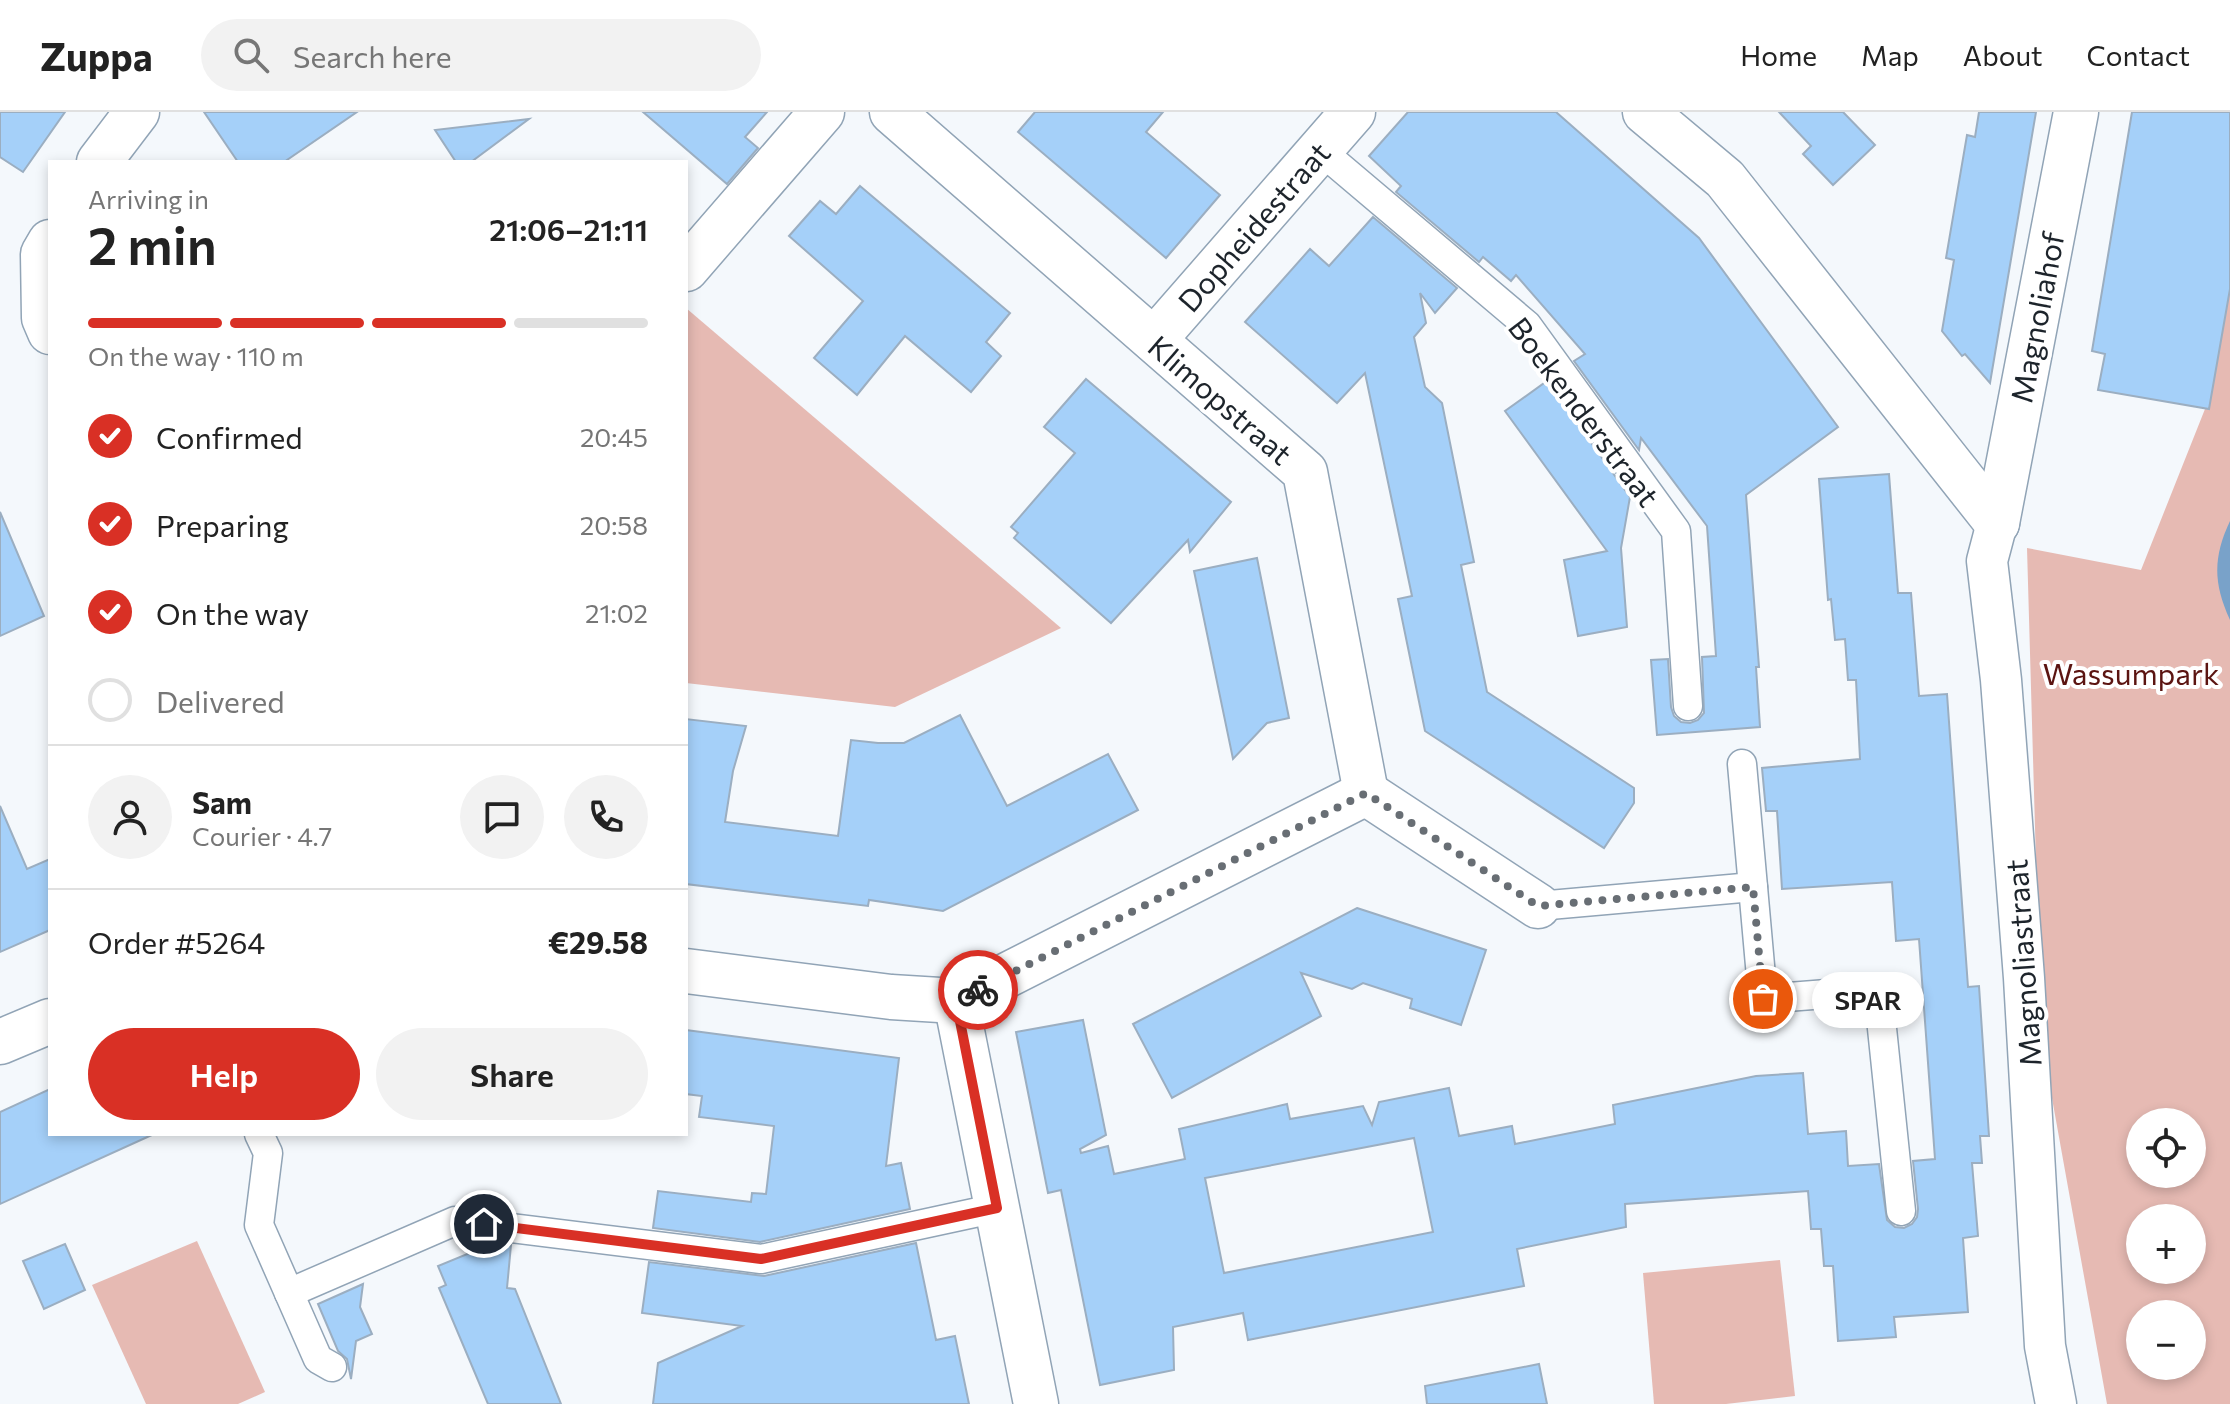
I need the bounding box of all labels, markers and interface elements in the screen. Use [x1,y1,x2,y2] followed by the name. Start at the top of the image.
[201,19,761,91] search box
[40,32,153,79] text: Zuppa
[229,33,273,77] icon: search
[293,37,451,74] text: Search here
[1740,38,1817,72] text: Home
[1861,38,1919,72] text: Map
[1963,38,2043,72] text: About
[2087,38,2190,72] text: Contact
[1169,134,1337,318] street label: Dopheidestraat
[88,183,209,214] text: Arriving in
[489,210,648,247] text: 21:06–21:11
[88,212,217,276] text: 2 min
[2001,228,2071,406] street label: Magnoliahof
[1502,309,1668,513] street label: Boekenderstraat
[1142,327,1300,471] street label: Klimopstraat
[88,340,304,371] text: On the way · 110 m
[88,414,132,458] icon: check
[156,418,303,455] text: Confirmed
[580,421,648,452] text: 20:45
[88,502,132,546] icon: check
[156,506,289,543] text: Preparing
[580,509,648,540] text: 20:58
[88,590,132,634] icon: check
[156,594,309,631] text: On the way
[585,597,648,628] text: 21:02
[2043,654,2219,691] park label: Wassumpark
[156,682,285,719] text: Delivered
[88,775,172,859] button: person
[460,775,544,859] button: chat
[564,775,648,859] button: phone
[192,783,252,820] text: Sam
[192,820,332,851] text: Courier · 4.7
[1996,858,2048,1068] street label: Magnoliastraat
[88,923,265,960] text: Order #5264
[548,923,648,960] text: €29.58
[938,950,1018,1030] courier
[1729,965,1797,1033] pin
[956,968,1000,1012] icon: bike
[1811,971,1923,1027] callout: SPAR
[1741,977,1785,1021] icon: bag
[1835,984,1902,1015] text: SPAR
[88,1028,360,1120] button: Help
[376,1028,648,1120] button: Share
[2126,1108,2206,1380] map controls
[2126,1108,2206,1188] button: locate
[450,1190,518,1258] pin
[462,1202,506,1246] icon: home
[2126,1204,2206,1284] button: +
[2126,1300,2206,1380] button: −

